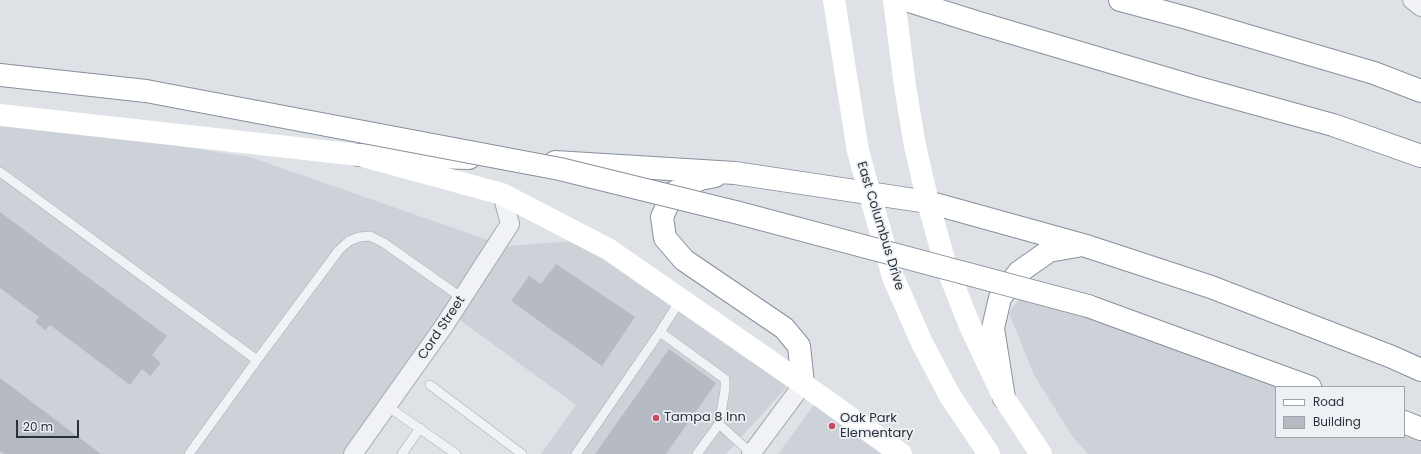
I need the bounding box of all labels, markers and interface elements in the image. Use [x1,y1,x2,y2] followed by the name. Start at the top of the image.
[853,160,907,292] street label: East Columbus Drive
[415,293,469,363] street label: Cord Street
[1275,386,1405,438] legend
[1313,393,1344,410] text: Road
[664,410,746,426] place label: Tampa 8 Inn
[840,411,913,442] place label: Oak Park Elementary
[18,412,81,438] scale bar
[651,413,661,423] marker: Tampa 8 Inn
[1313,413,1361,430] text: Building
[23,418,53,435] text: 20 m
[827,421,837,431] marker: Oak Park Elementary

